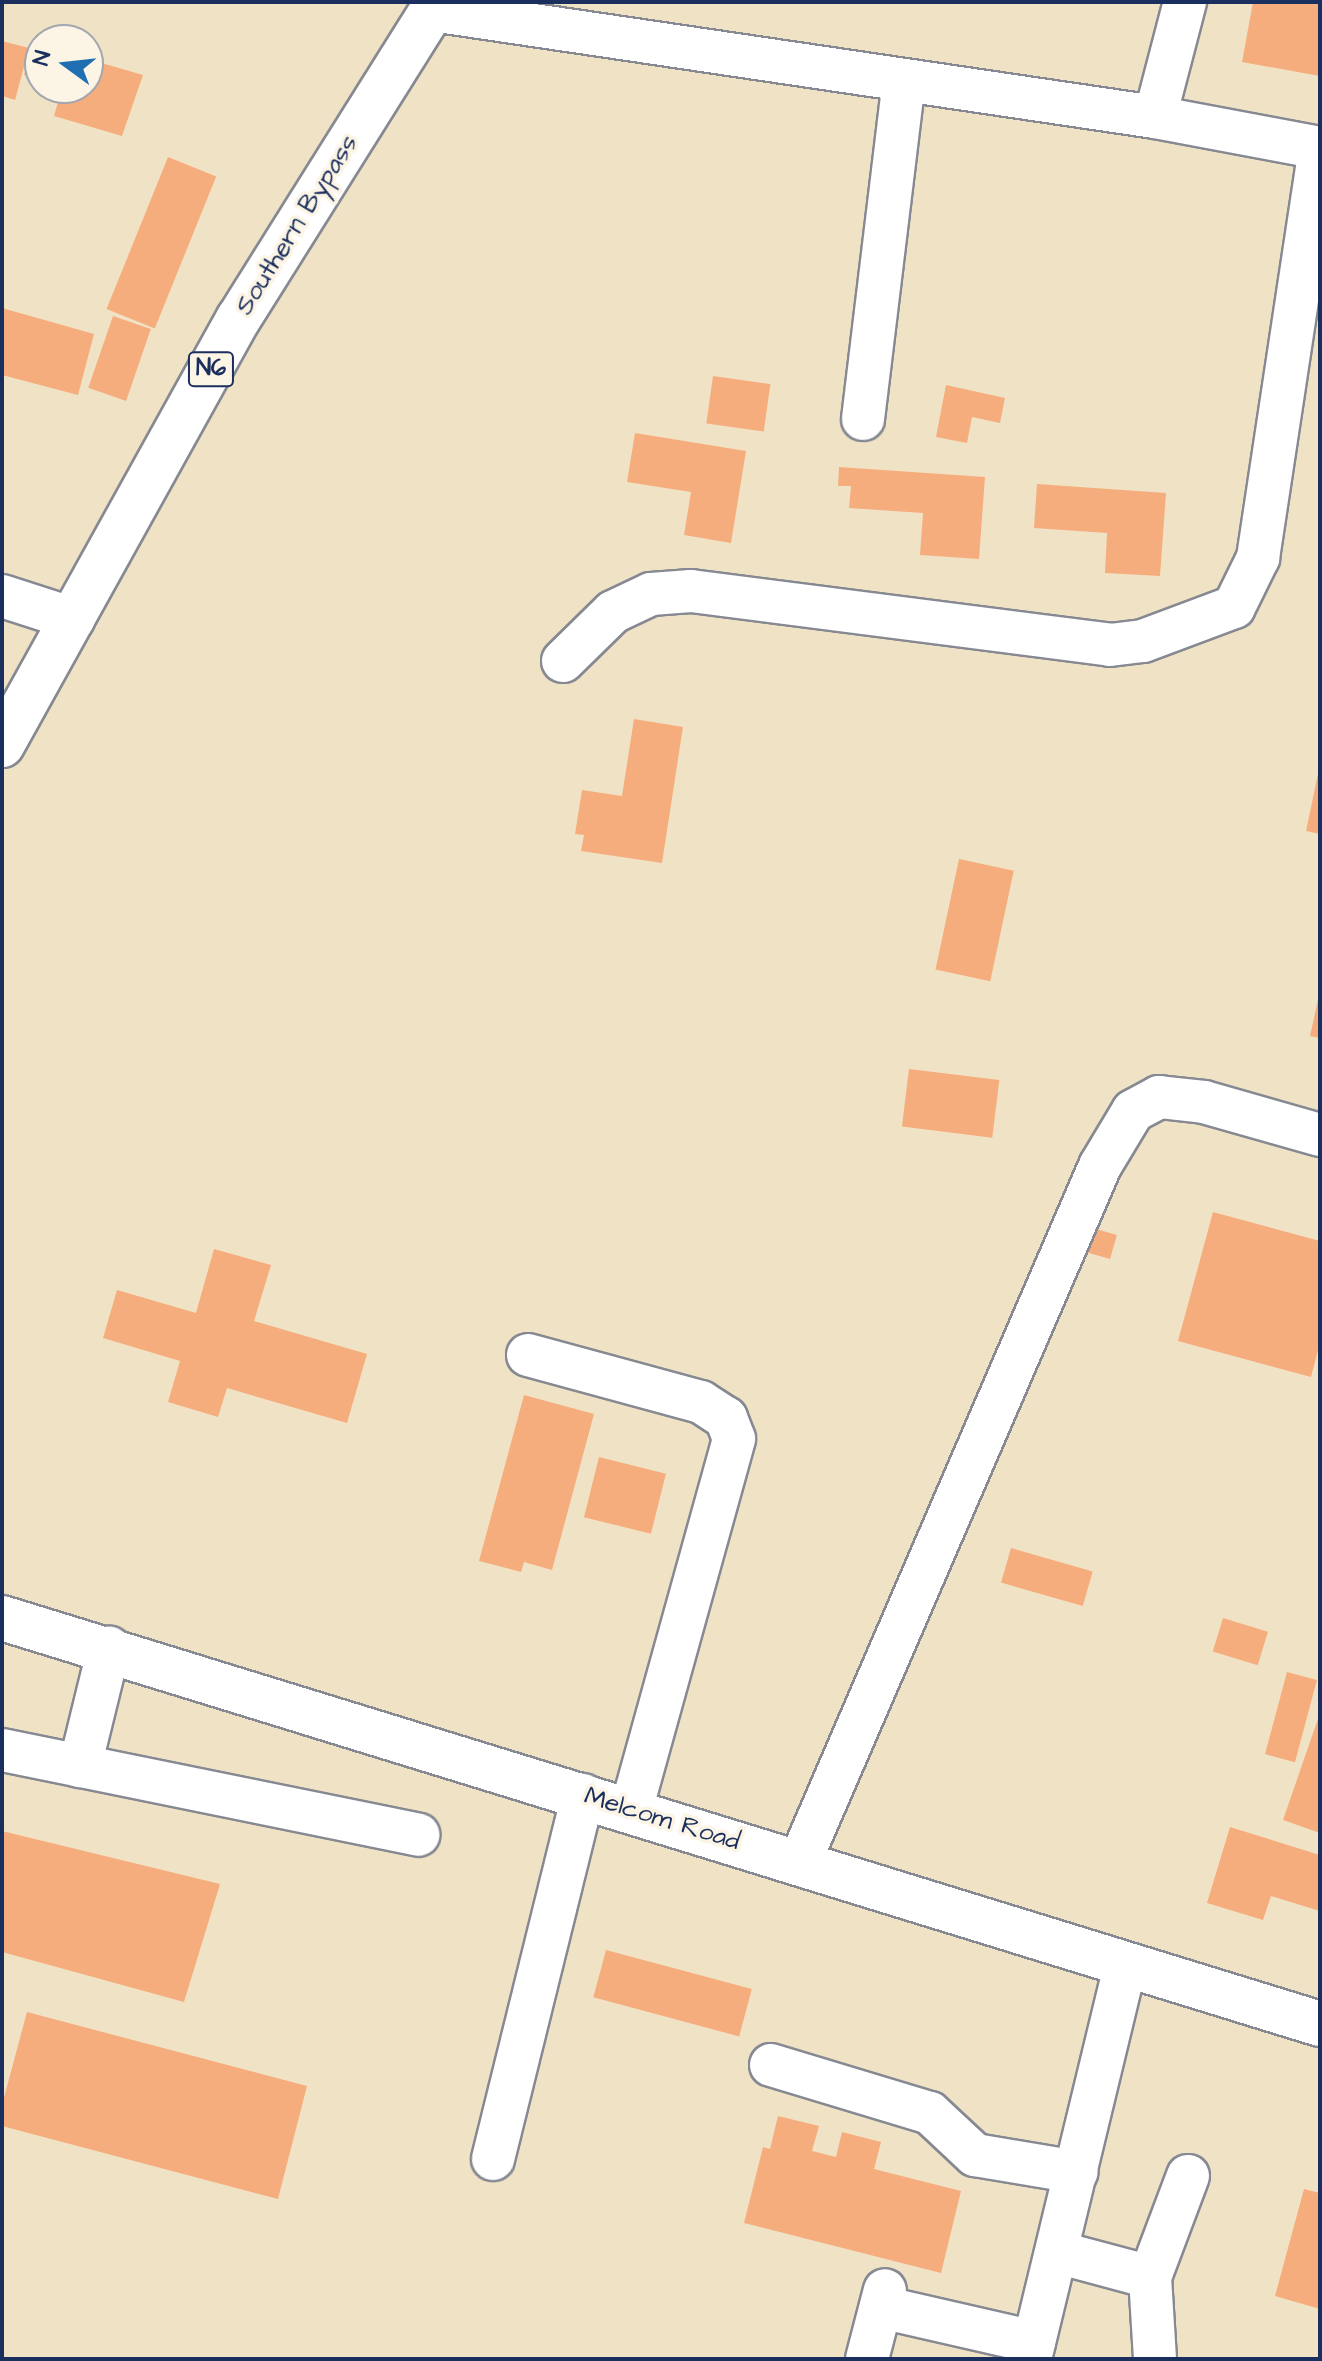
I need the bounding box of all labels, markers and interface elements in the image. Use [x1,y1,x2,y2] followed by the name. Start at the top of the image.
[24,24,104,104] north arrow
[26,48,59,69] text: N
[229,129,365,321] street label: Southern Bypass
[187,349,235,389] road number: N6
[580,1781,744,1857] street label: Melcom Road

